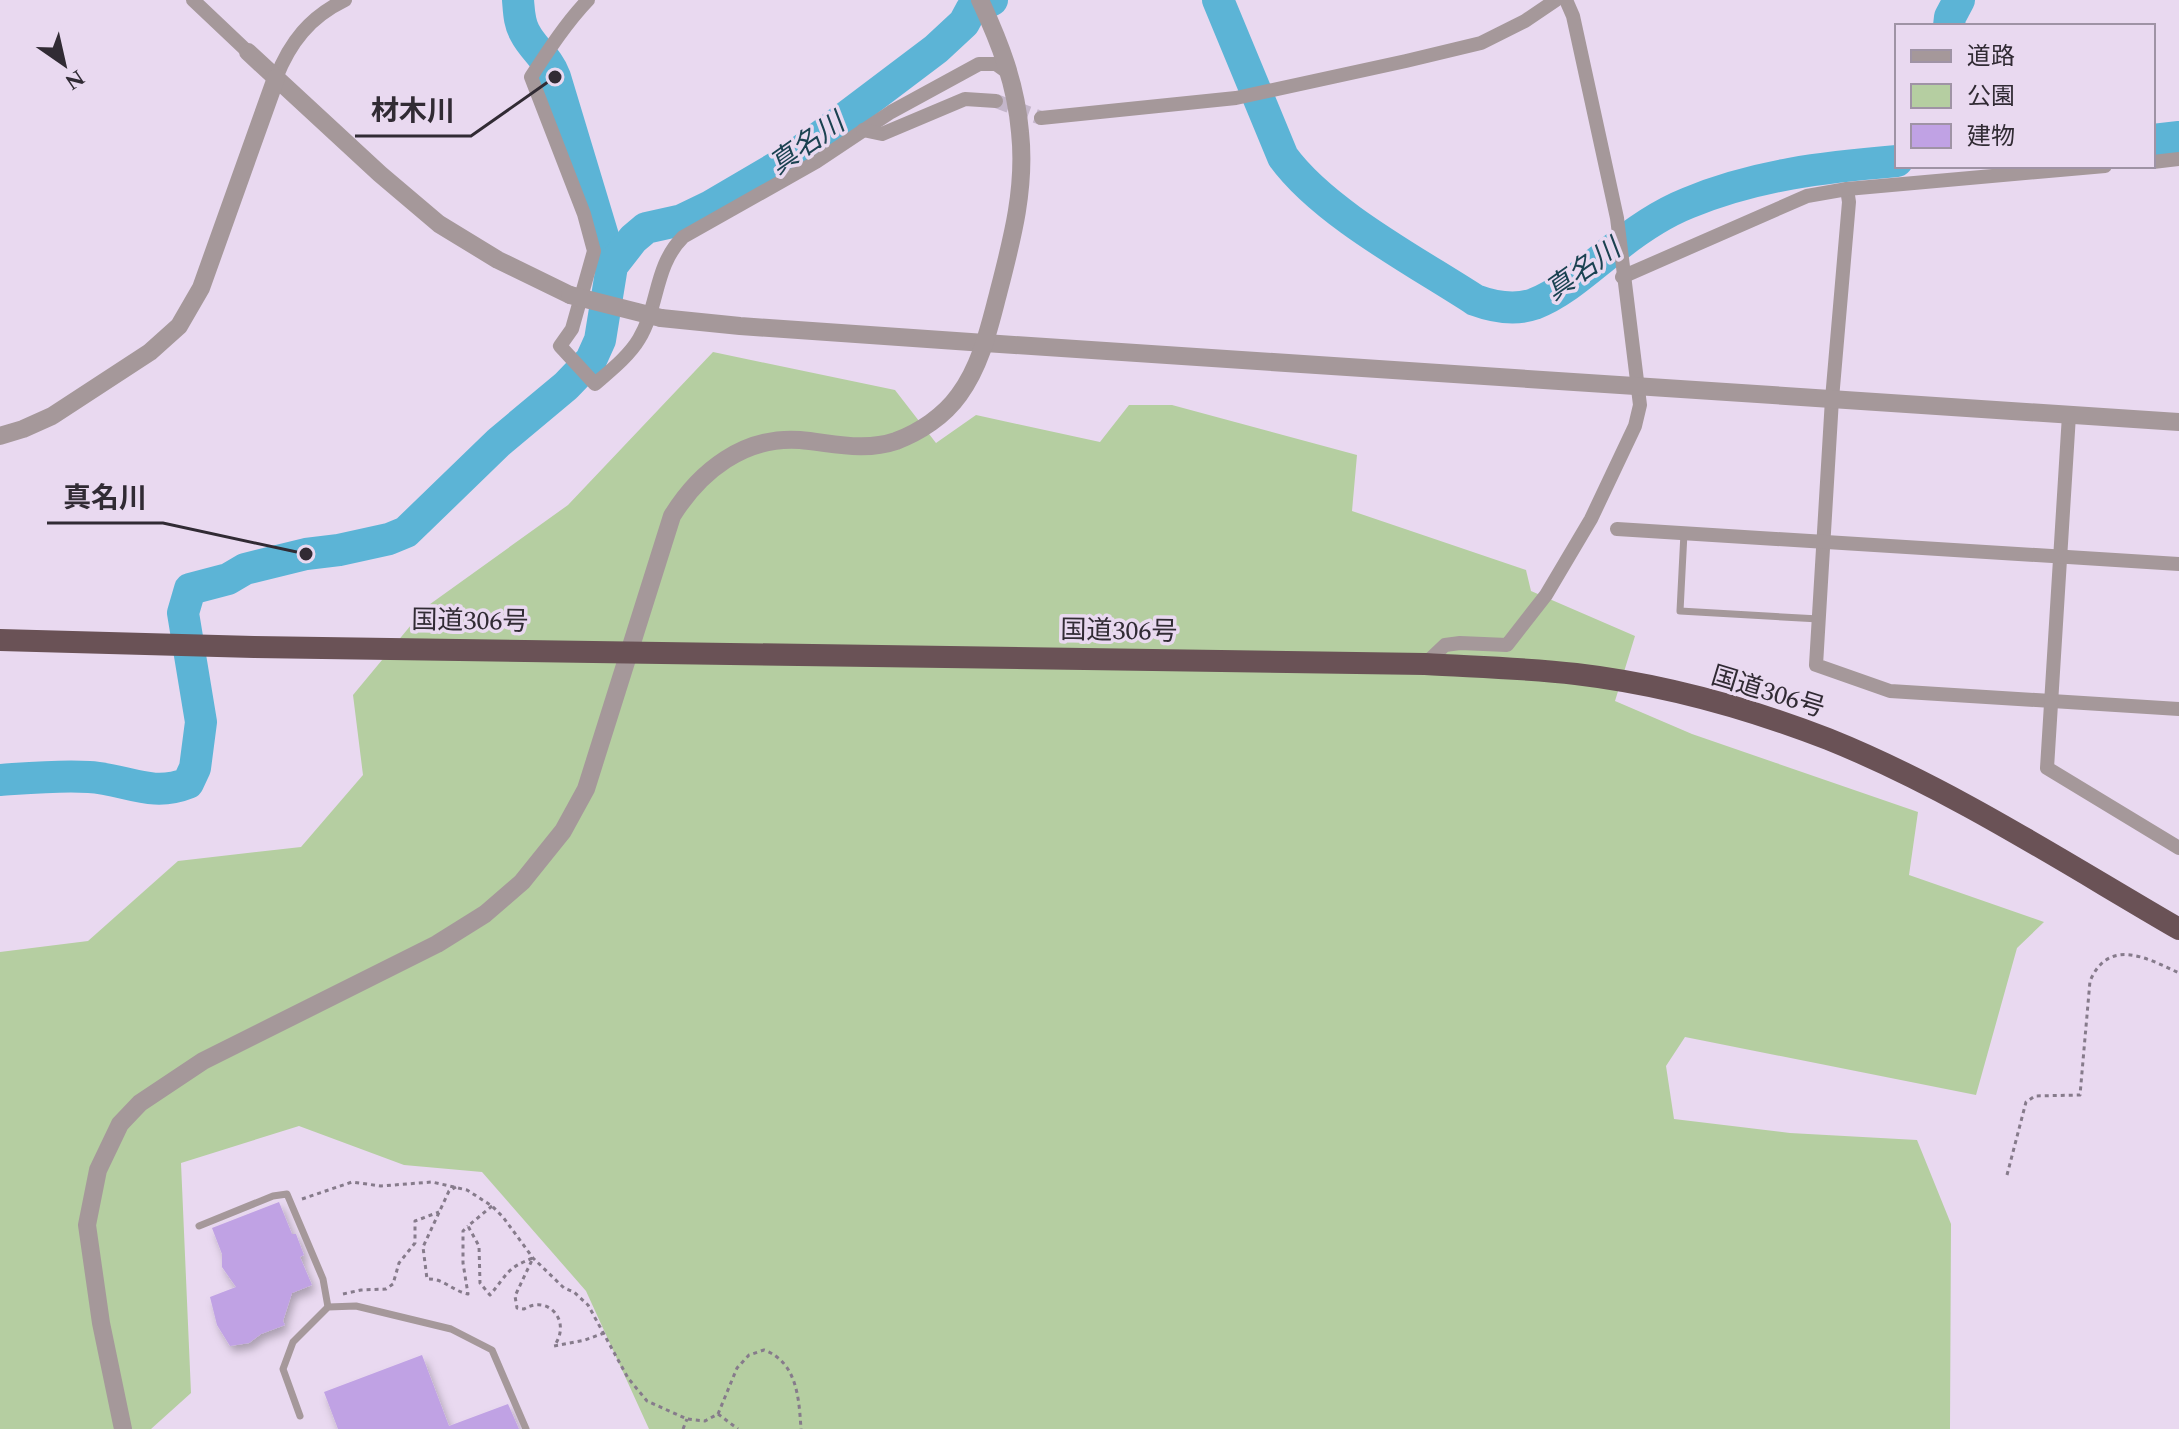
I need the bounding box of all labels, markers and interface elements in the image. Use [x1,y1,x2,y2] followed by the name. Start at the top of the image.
[24,24,104,104] north arrow
[1895,24,2155,168] legend
[1967,39,2015,75] text: 道路
[58,61,91,98] text: N
[1967,79,2015,115] text: 公園
[355,84,471,136] callout: 材木川
[371,90,455,133] text: 材木川
[760,101,856,186] water label: 真名川
[1967,119,2015,155] text: 建物
[1536,227,1632,312] water label: 真名川
[47,471,163,523] callout: 真名川
[63,477,147,520] text: 真名川
[411,600,529,642] street label: 国道306号
[1060,610,1178,652] street label: 国道306号
[1706,656,1830,728] street label: 国道306号

